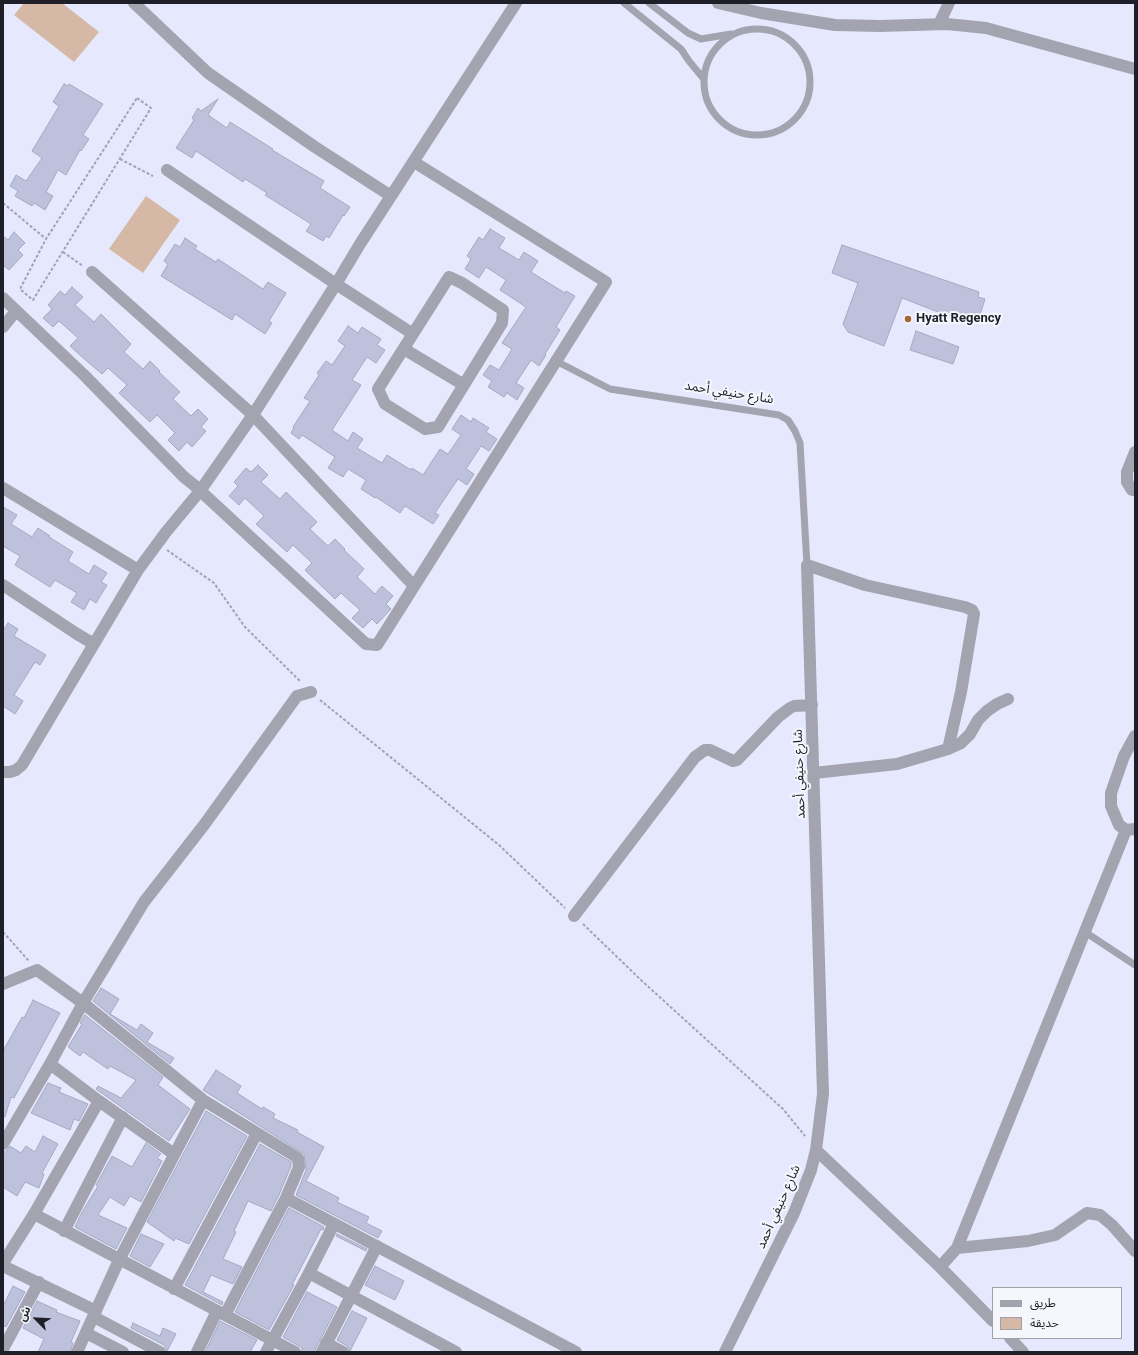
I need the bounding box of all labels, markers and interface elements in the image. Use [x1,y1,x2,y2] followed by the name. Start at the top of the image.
[916,311,1001,327] place label: Hyatt Regency
[903,314,913,324] marker: Hyatt Regency
[683,378,775,408] street label: شارع حنيفي أحمد
[791,729,809,819] street label: شارع حنيفي أحمد
[754,1163,804,1251] street label: شارع حنيفي أحمد
[992,1287,1122,1339] legend
[1030,1296,1056,1310] text: طريق
[16,1299,56,1339] north arrow
[16,1304,34,1323] text: ش
[1030,1316,1059,1330] text: حديقة

